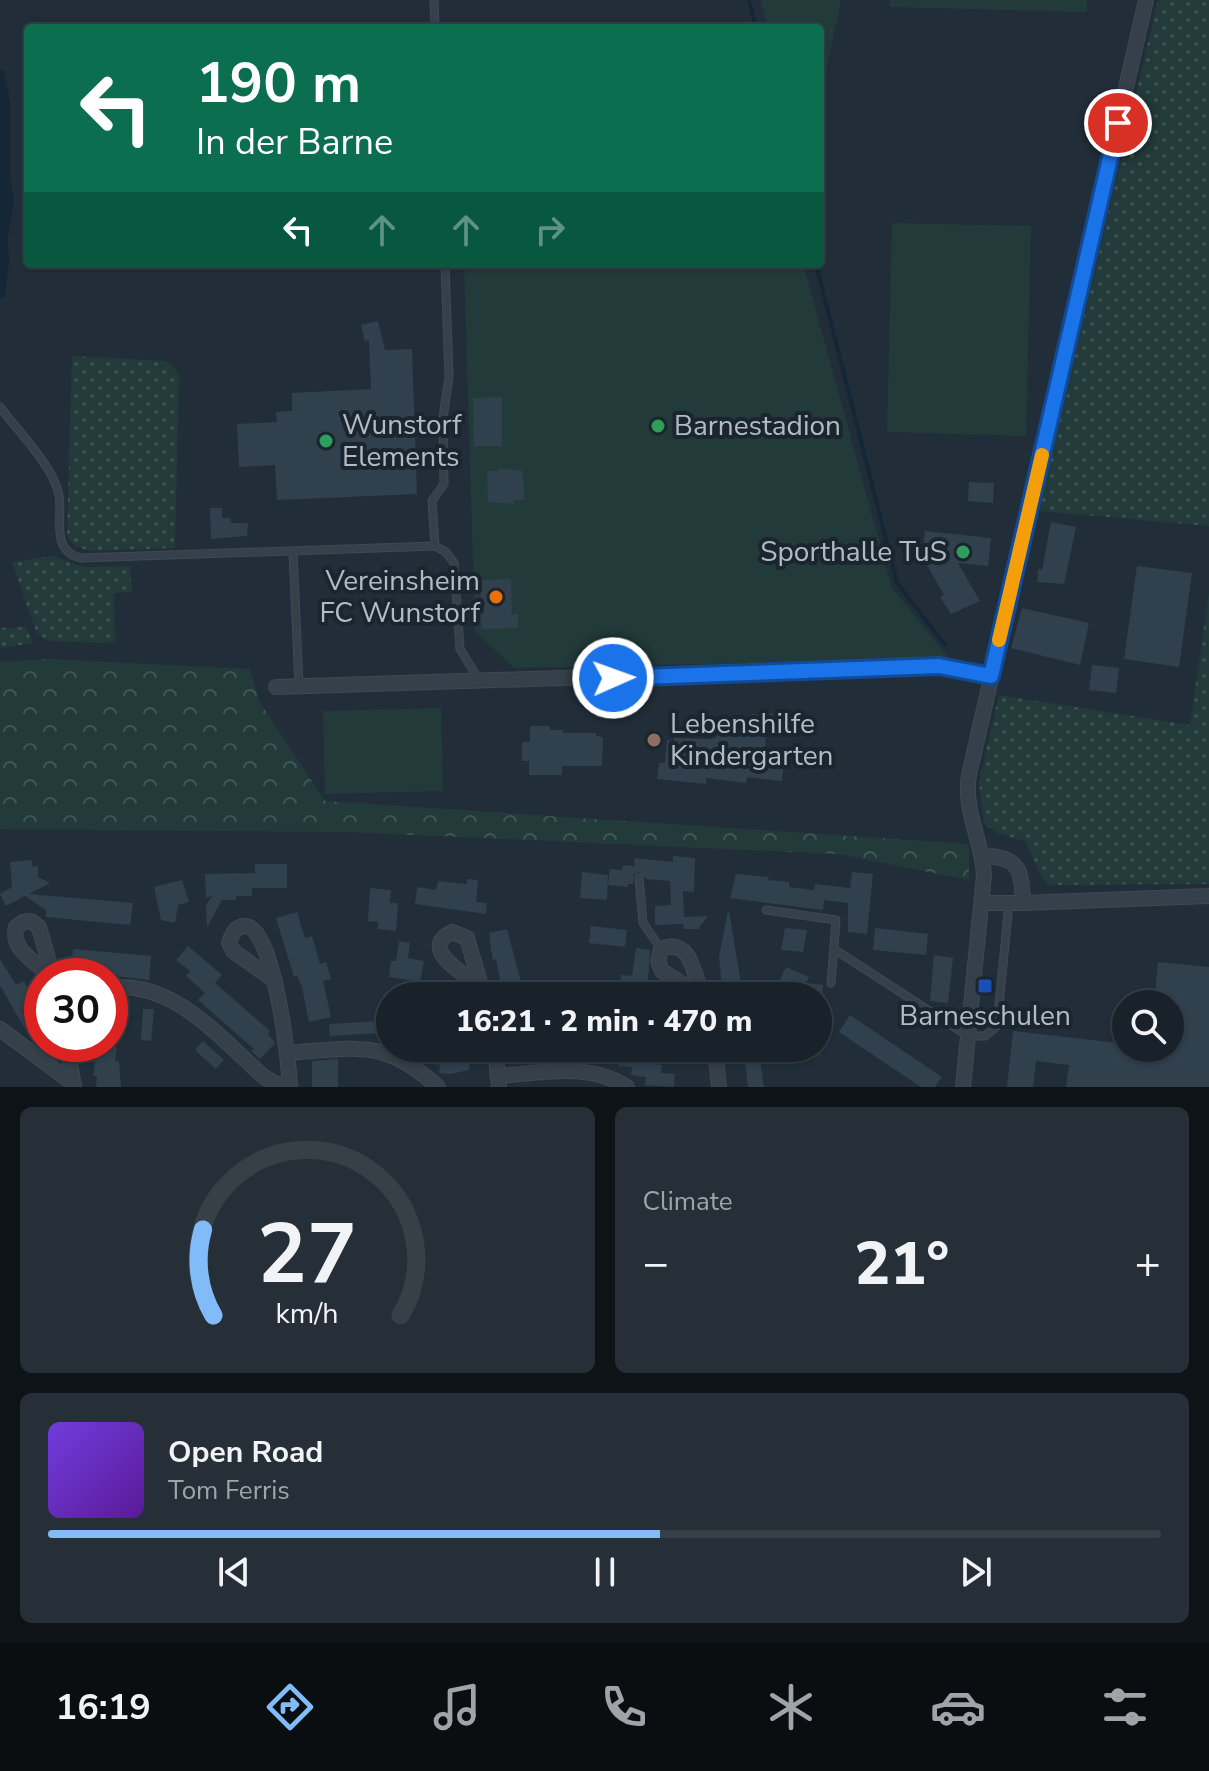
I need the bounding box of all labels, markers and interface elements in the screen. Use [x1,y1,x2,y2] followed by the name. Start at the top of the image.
[196,45,361,122] text: 190 m
[64,56,168,160] icon: left
[1084,89,1152,157] pin
[1096,101,1140,145] icon: arrive
[196,118,393,167] text: In der Barne
[276,208,320,252] icon: left
[360,208,404,252] icon: ahead
[444,208,488,252] icon: ahead
[528,208,572,252] icon: right
[342,406,462,476] place label: Wunstorf Elements
[674,407,841,445] place label: Barnestadion
[649,417,667,435] marker: Barnestadion
[317,432,335,450] marker: Wunstorf Elements
[760,533,947,571] place label: Sporthalle TuS
[954,543,972,561] marker: Sporthalle TuS
[319,562,481,632] place label: Vereinsheim FC Wunstorf
[487,588,505,606] marker: Vereinsheim FC Wunstorf
[571,636,655,720] position arrow
[670,705,833,775] place label: Lebenshilfe Kindergarten
[645,731,663,749] marker: Lebenshilfe Kindergarten
[24,958,128,1062] speed limit sign: 30
[976,977,994,995] marker: Barneschulen
[1112,990,1184,1062] map controls
[1112,990,1184,1062] button: search
[899,997,1071,1035] place label: Barneschulen
[456,1001,752,1042] text: 16:21 · 2 min · 470 m
[643,1184,733,1219] text: Climate
[257,1198,357,1311] text: 27
[854,1223,949,1305] text: 21°
[643,1234,669,1294] text: −
[1135,1234,1161,1294] text: +
[276,1294,339,1333] text: km/h
[168,1432,323,1473] text: Open Road
[168,1473,290,1508] text: Tom Ferris
[212,1550,256,1594] icon: previous
[583,1550,627,1594] icon: pause
[954,1550,998,1594] icon: next
[262,1679,318,1735] icon: directions
[429,1679,485,1735] icon: music
[596,1679,652,1735] icon: phone
[763,1679,819,1735] icon: climate
[930,1679,986,1735] icon: car
[1097,1679,1153,1735] icon: filters
[56,1683,151,1732] text: 16:19

